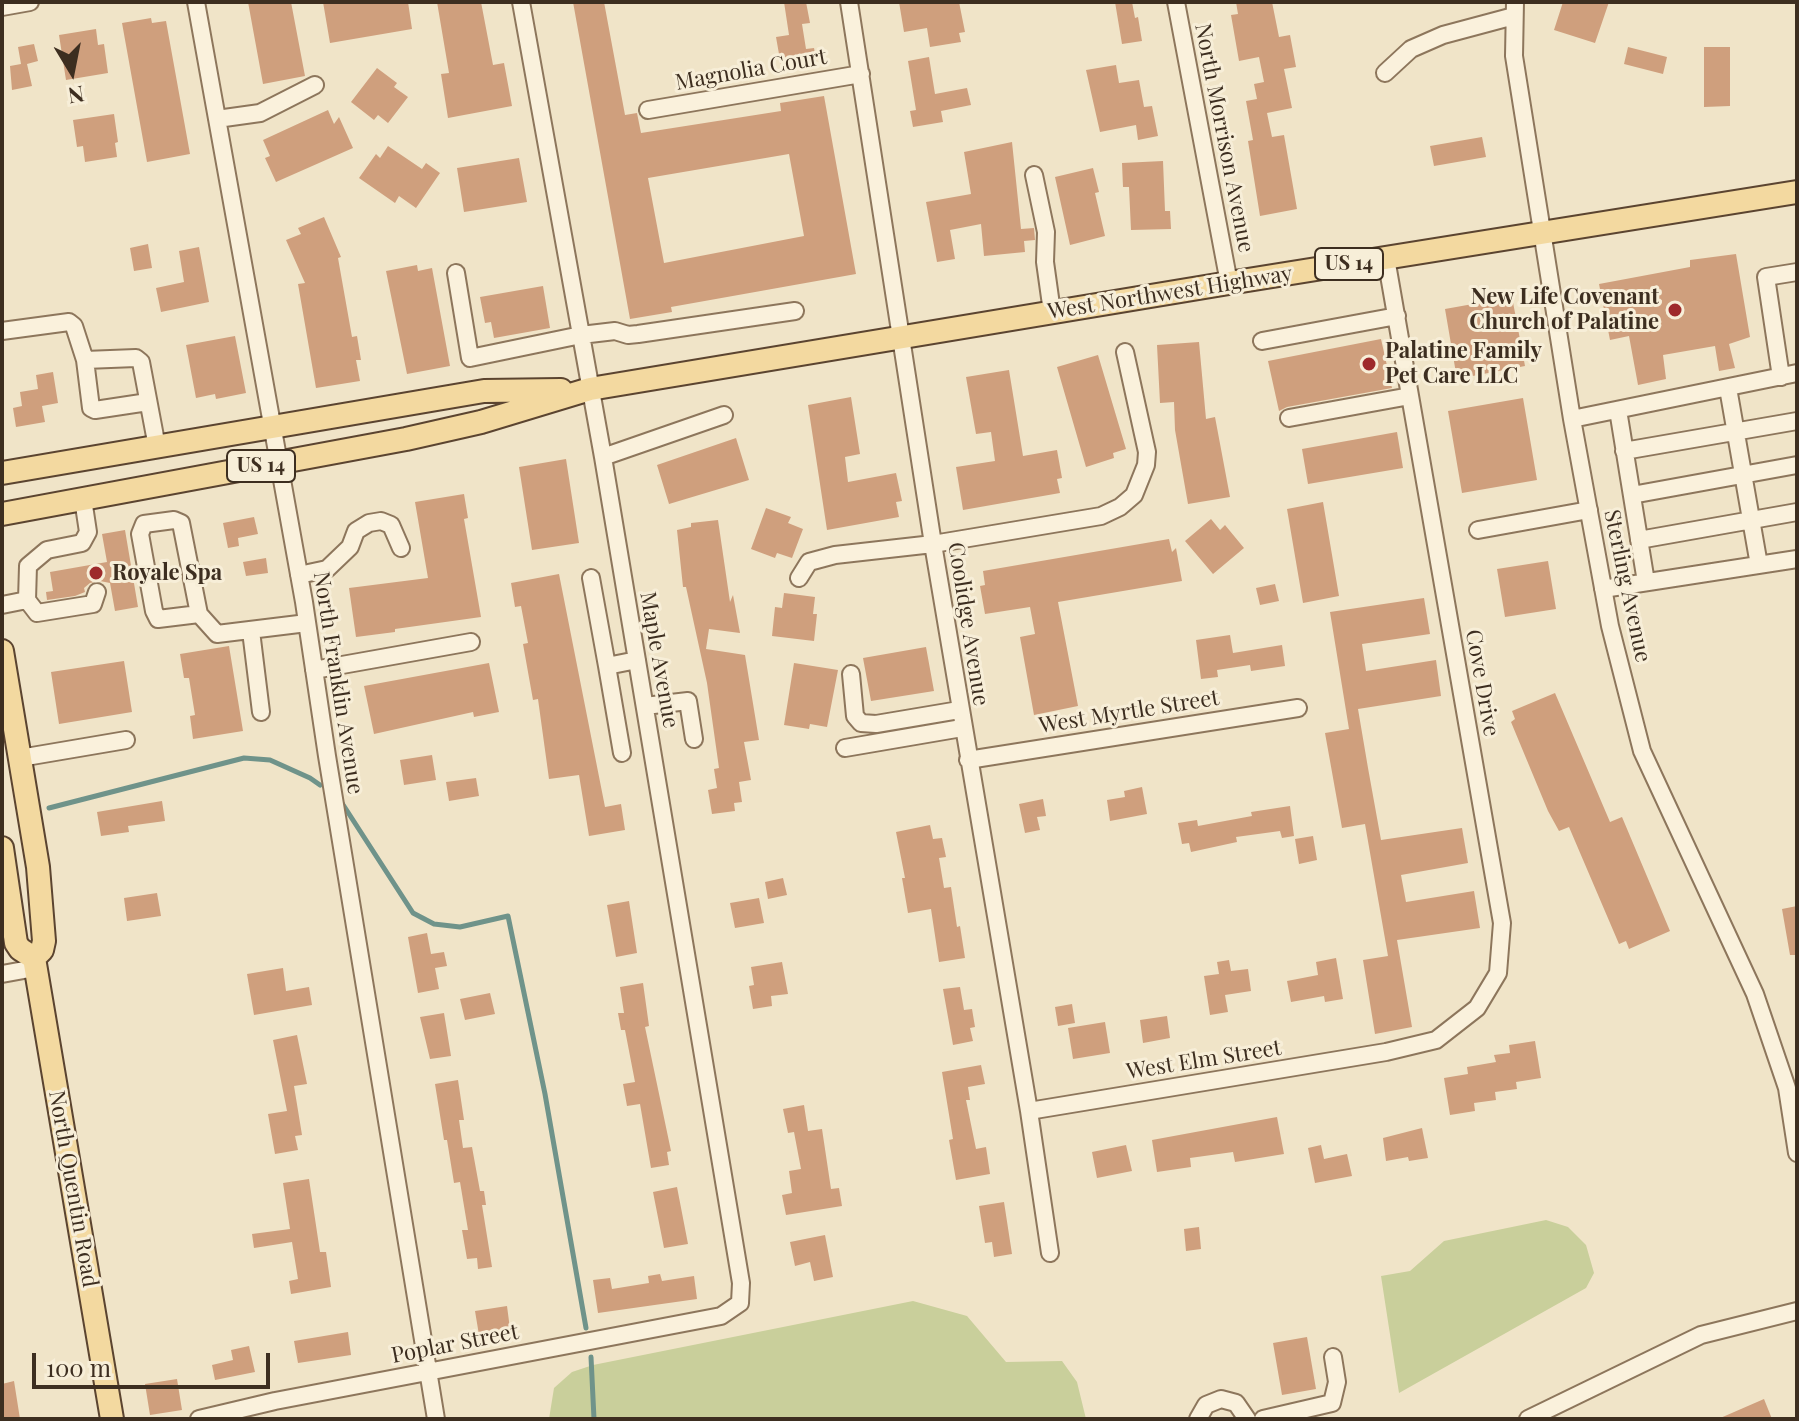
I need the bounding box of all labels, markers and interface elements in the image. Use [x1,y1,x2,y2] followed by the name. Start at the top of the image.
[1189,21,1259,255] street label: North Morrison Avenue
[32,32,112,112] north arrow
[673,44,829,96] street label: Magnolia Court
[66,79,87,112] text: N
[1315,248,1383,280] road number: US 14
[1046,261,1294,325] street label: West Northwest Highway
[1469,284,1659,336] place label: New Life Covenant Church of Palatine
[1666,301,1684,319] marker: New Life Covenant Church of Palatine
[1385,338,1542,390] place label: Palatine Family Pet Care LLC
[1360,355,1378,373] marker: Palatine Family Pet Care LLC
[227,450,295,482] road number: US 14
[1598,507,1656,665] street label: Sterling Avenue
[942,540,994,708] street label: Coolidge Avenue
[112,560,222,586] place label: Royale Spa
[87,564,105,582] marker: Royale Spa
[307,570,369,796] street label: North Franklin Avenue
[634,590,684,730] street label: Maple Avenue
[1460,628,1504,738] street label: Cove Drive
[1037,685,1221,739] street label: West Myrtle Street
[1125,1035,1283,1085] street label: West Elm Street
[43,1089,103,1289] street label: North Quentin Road
[389,1319,521,1369] street label: Poplar Street
[36,1337,274,1387] scale bar
[46,1351,111,1383] text: 100 m

